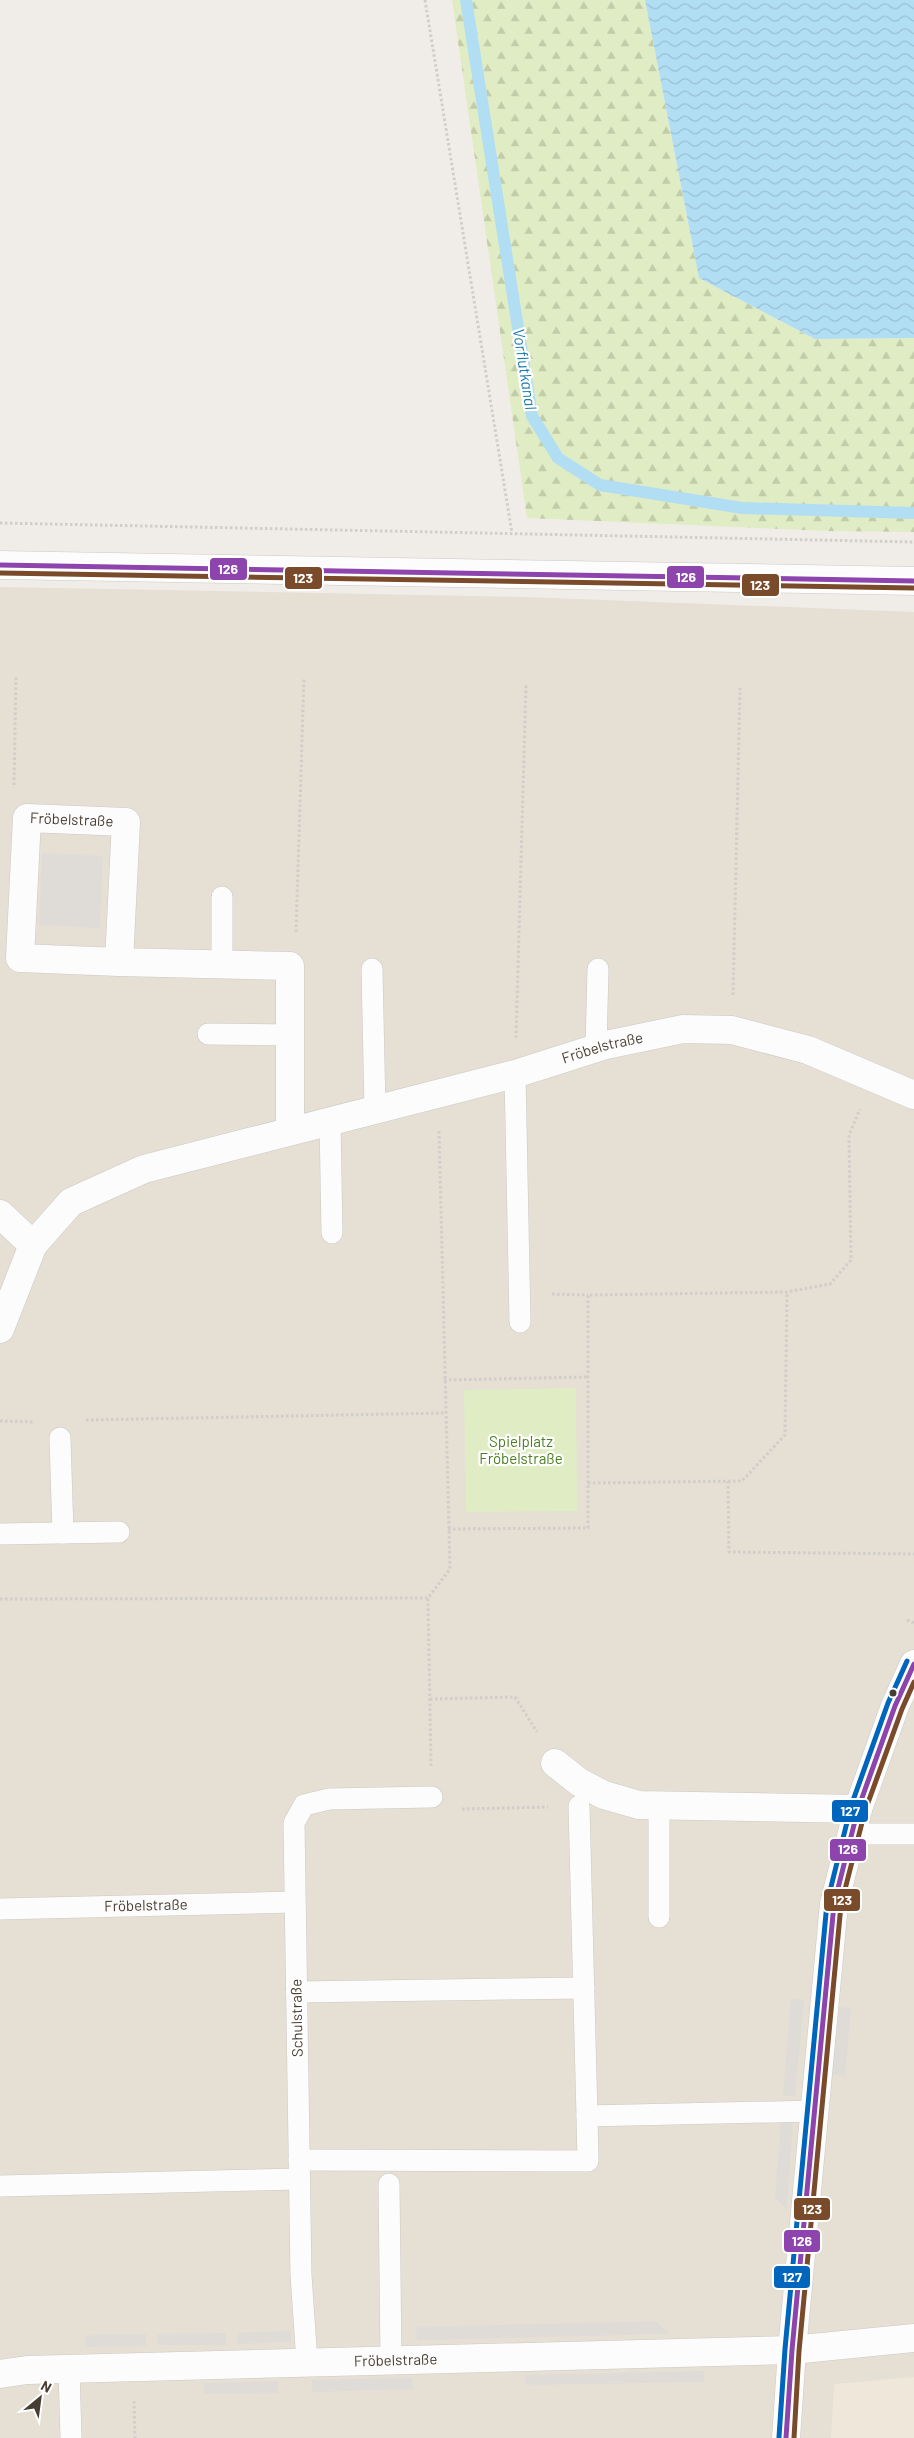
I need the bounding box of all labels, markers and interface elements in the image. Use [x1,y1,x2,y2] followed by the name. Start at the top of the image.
[510,327,541,411] water label: Vorflutkanal
[209,557,248,581] line badge: 126
[218,560,239,577] text: 126
[666,565,705,589] line badge: 126
[284,566,323,590] line badge: 123
[676,568,697,585] text: 126
[293,569,313,586] text: 123
[741,573,780,597] line badge: 123
[750,576,770,593] text: 123
[30,808,114,829] street label: Fröbelstraße
[559,1028,644,1067] street label: Fröbelstraße
[479,1432,563,1467] park label: Spielplatz Fröbelstraße
[888,1688,898,1698] unlabelled marker
[831,1799,869,1823] line badge: 127
[840,1802,860,1819] text: 127
[829,1838,867,1862] line badge: 126
[838,1840,859,1857] text: 126
[823,1888,861,1912] line badge: 123
[832,1891,852,1908] text: 123
[104,1895,188,1915] street label: Fröbelstraße
[286,1979,306,2057] street label: Schulstraße
[793,2197,831,2221] line badge: 123
[802,2200,822,2217] text: 123
[783,2229,821,2253] line badge: 126
[792,2232,813,2249] text: 126
[773,2265,811,2289] line badge: 127
[782,2268,802,2285] text: 127
[354,2349,438,2369] street label: Fröbelstraße
[15,2373,65,2423] north arrow
[38,2377,55,2396] text: N

